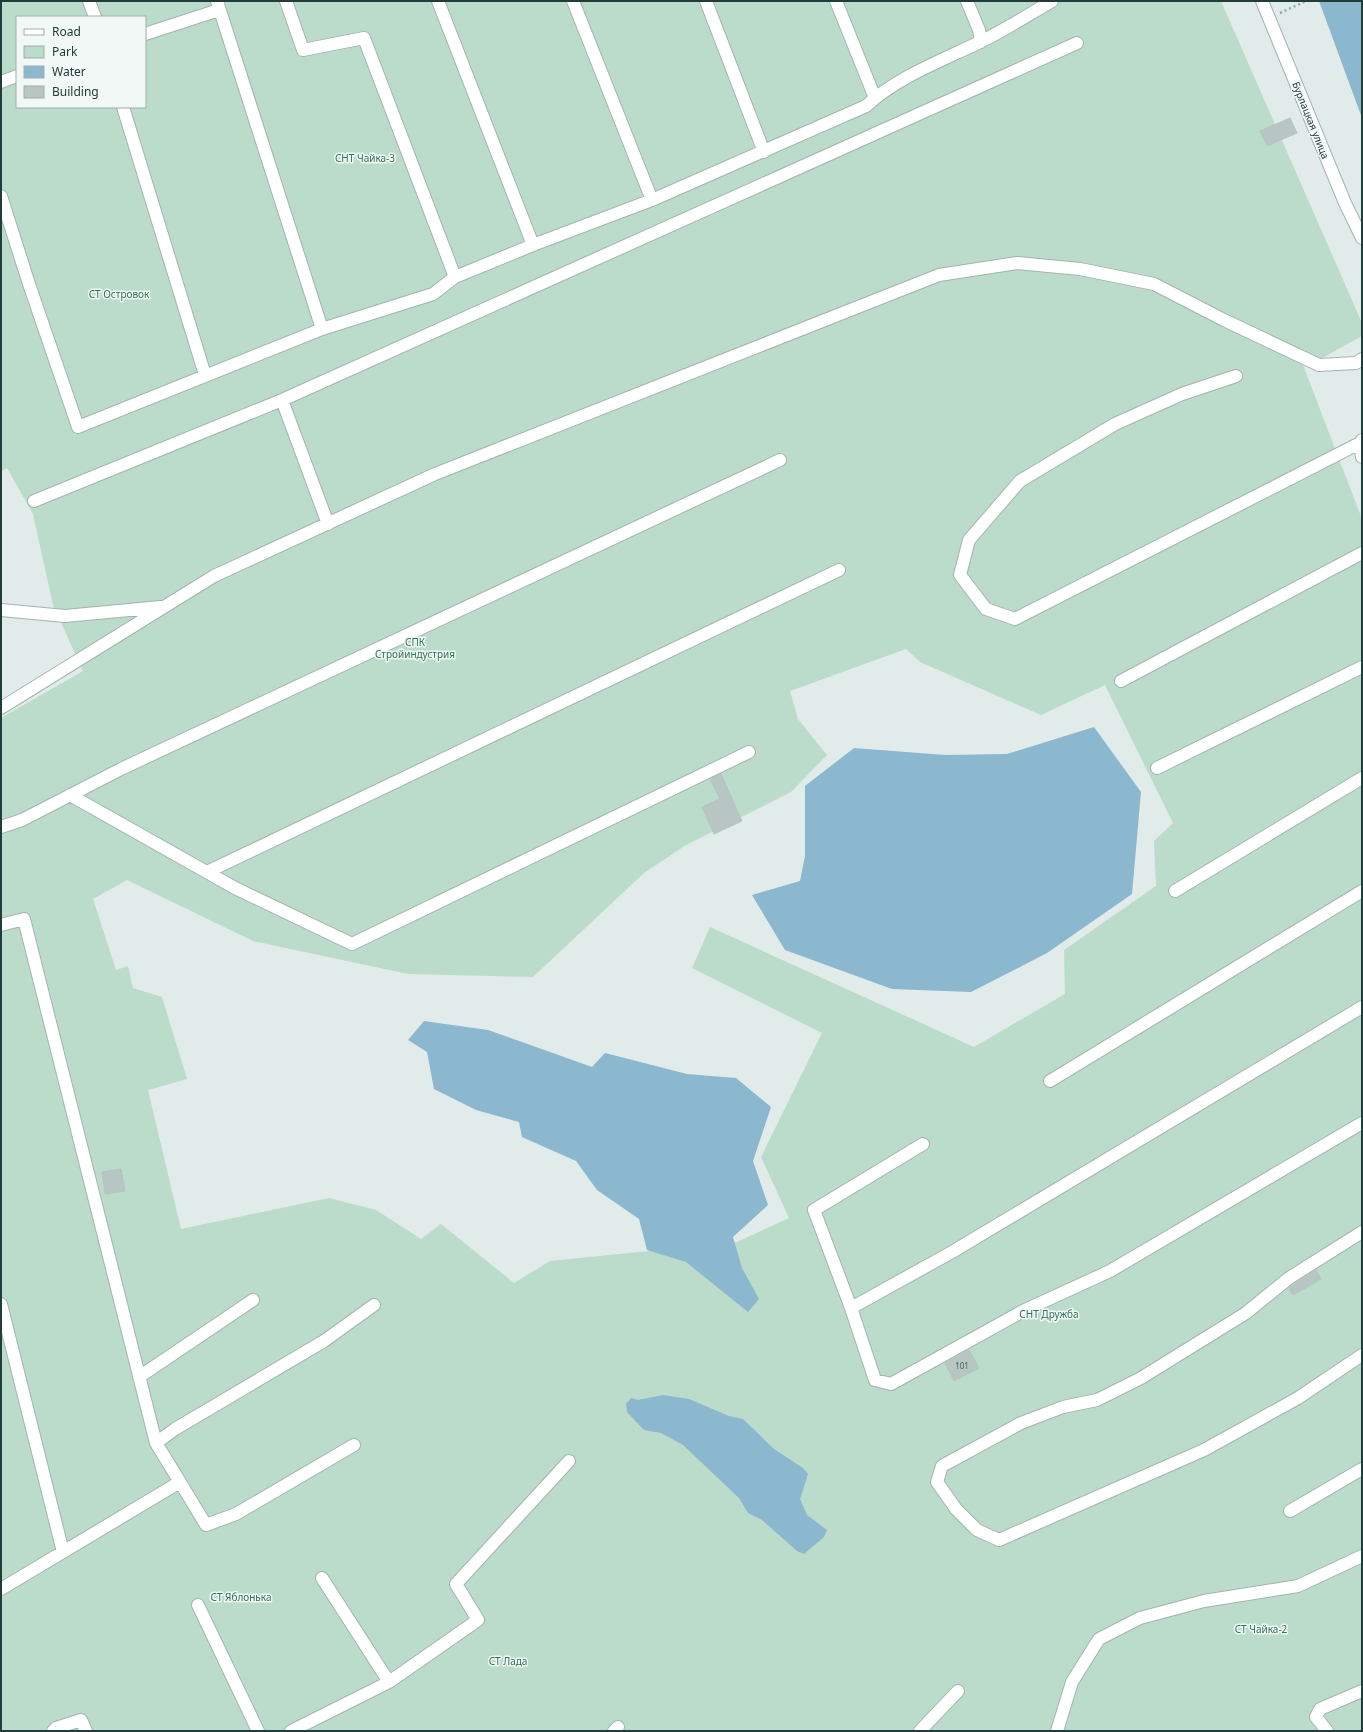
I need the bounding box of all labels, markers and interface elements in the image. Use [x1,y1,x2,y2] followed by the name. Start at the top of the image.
[16,16,146,108] legend
[52,23,81,40] text: Road
[52,43,78,60] text: Park
[52,63,86,80] text: Water
[1289,79,1333,161] street label: Бурлацкая улица
[52,83,99,100] text: Building
[335,151,395,165] park label: СНТ Чайка-3
[89,287,150,301] park label: СТ Островок
[375,635,455,661] park label: СПК Стройиндустрия
[1019,1307,1079,1321] park label: СНТ Дружба
[955,1360,969,1371] house number: 101
[211,1590,271,1604] park label: СТ Яблонька
[1235,1622,1288,1636] park label: СТ Чайка-2
[489,1654,527,1668] park label: СТ Лада

